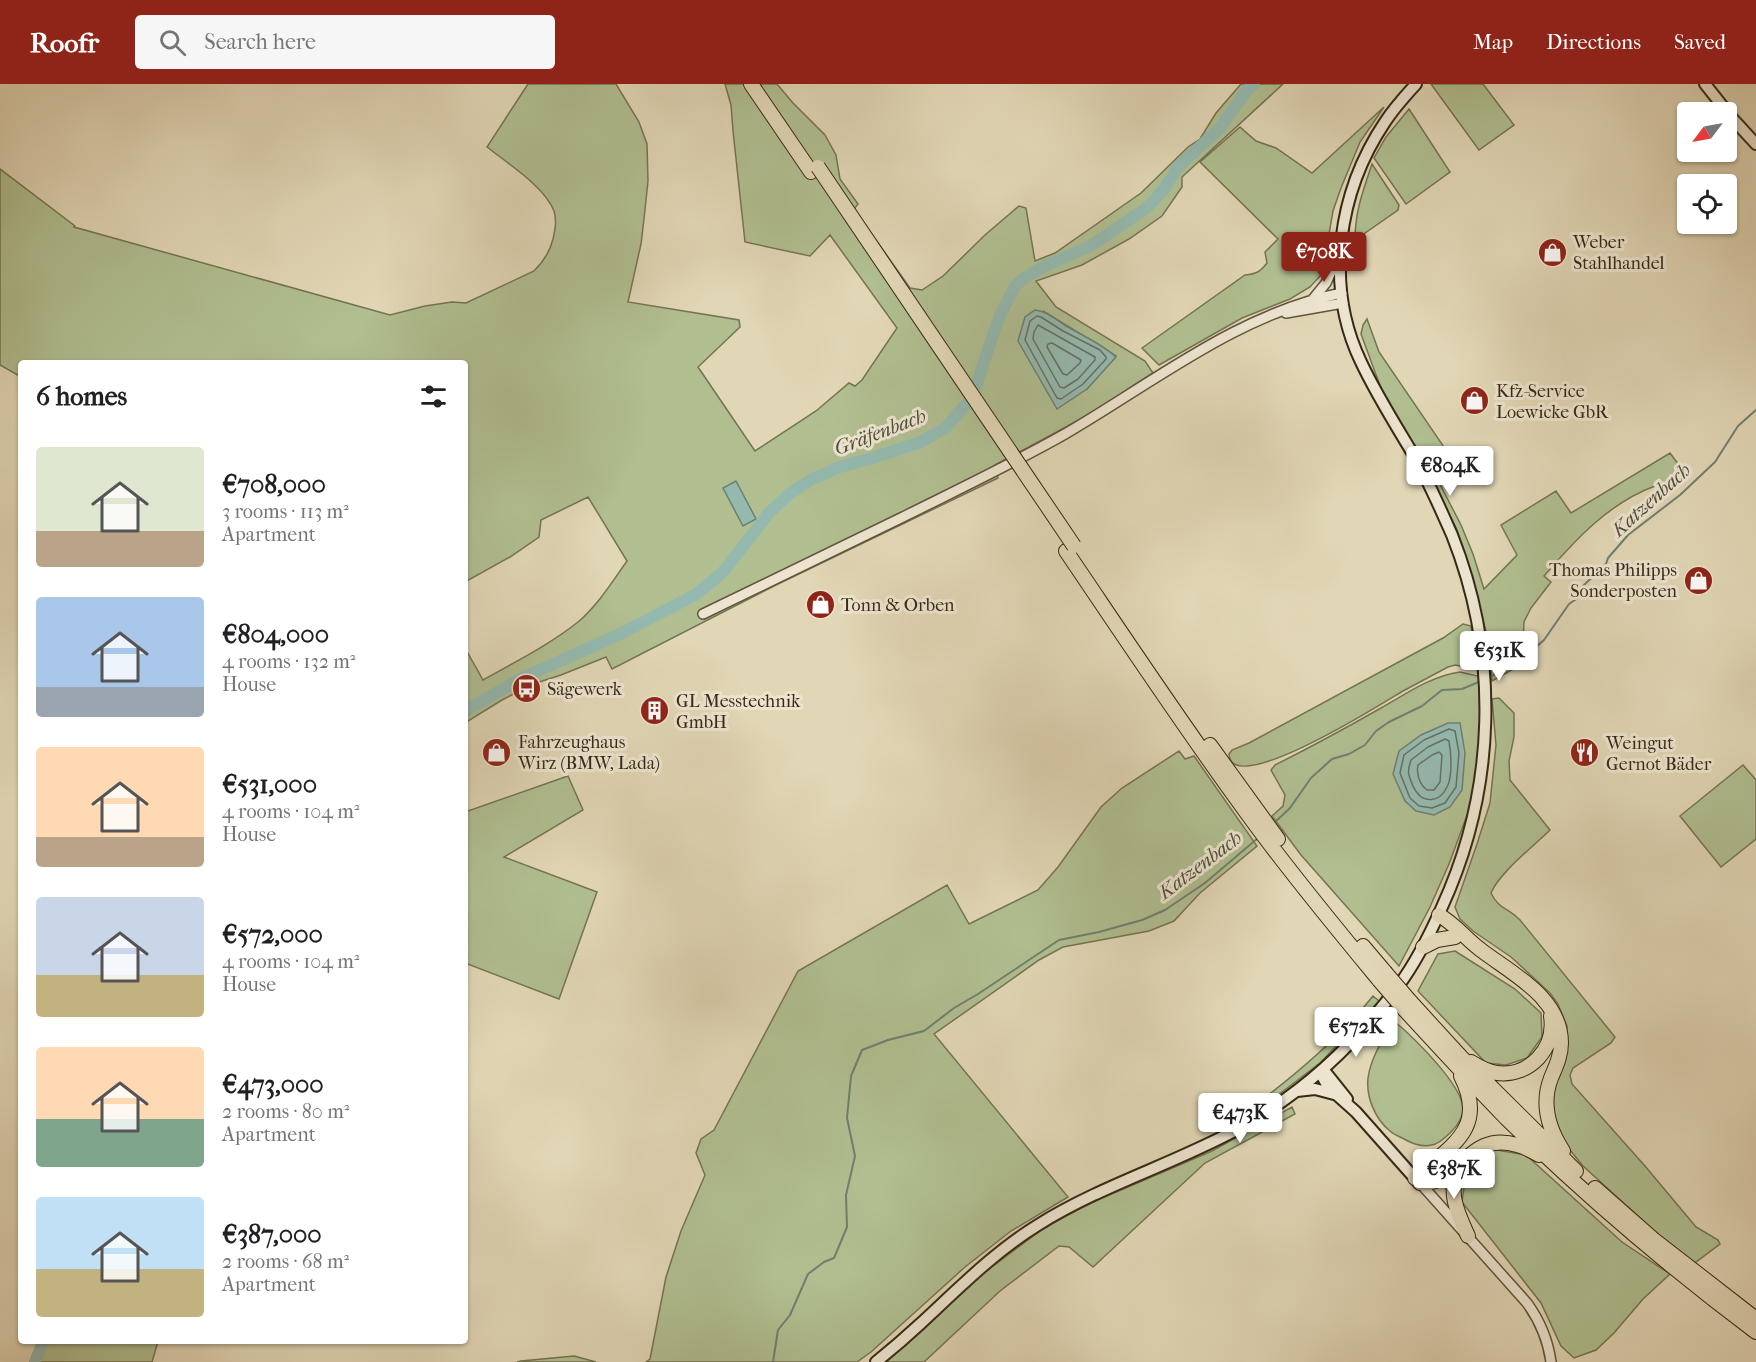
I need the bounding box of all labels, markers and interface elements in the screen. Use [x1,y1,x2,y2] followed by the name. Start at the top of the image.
[135,15,555,69] search box
[30,26,99,59] text: Roofr
[156,26,189,59] icon: search
[204,29,316,55] text: Search here
[1473,30,1513,54] text: Map
[1546,30,1641,54] text: Directions
[1674,30,1726,54] text: Saved
[1677,102,1737,162] north arrow
[1677,102,1737,234] map controls
[1677,174,1737,234] button: locate
[1282,232,1366,283] pin: €708K
[1572,232,1665,274] place label: Weber Stahlhandel
[1536,236,1568,268] shop icon: Weber Stahlhandel
[1295,240,1353,263] text: €708K
[417,380,450,413] icon: filters
[36,381,127,412] text: 6 homes
[1496,381,1609,423] place label: Kfz-Service Loewicke GbR
[1459,385,1491,417] shop icon: Kfz-Service Loewicke GbR
[831,404,929,460] water label: Gräfenbach
[1408,446,1492,497] pin: €804K
[1420,454,1480,477] text: €804K
[1605,458,1695,543] water label: Katzenbach
[222,469,326,500] text: €708,000
[84,471,156,543] icon: home
[222,500,349,523] text: 3 rooms · 113 m²
[222,523,316,546] text: Apartment
[1549,560,1678,602] place label: Thomas Philipps Sonderposten
[1682,564,1714,596] shop icon: Thomas Philipps Sonderposten
[804,589,836,621] shop icon: Tonn & Orben
[841,595,955,616] place label: Tonn & Orben
[222,619,329,650] text: €804,000
[84,621,156,693] icon: home
[1457,631,1541,682] pin: €531K
[1474,639,1524,662] text: €531K
[222,650,355,673] text: 4 rooms · 132 m²
[222,673,276,696] text: House
[510,673,542,705] bus stop icon: Sägewerk
[547,679,622,700] place label: Sägewerk
[676,691,801,733] place label: GL Messtechnik GmbH
[639,695,671,727] building icon: GL Messtechnik GmbH
[517,732,660,774] place label: Fahrzeughaus Wirz (BMW, Lada)
[1605,733,1712,775] place label: Weingut Gernot Bäder
[481,736,513,768] shop icon: Fahrzeughaus Wirz (BMW, Lada)
[1569,737,1601,769] restaurant icon: Weingut Gernot Bäder
[222,769,317,800] text: €531,000
[84,771,156,843] icon: home
[222,800,360,823] text: 4 rooms · 104 m²
[222,823,276,846] text: House
[1152,826,1246,905] water label: Katzenbach
[222,919,323,950] text: €572,000
[84,921,156,993] icon: home
[222,950,360,973] text: 4 rooms · 104 m²
[222,973,276,996] text: House
[1314,1007,1398,1058] pin: €572K
[1329,1015,1383,1038] text: €572K
[222,1069,324,1100] text: €473,000
[84,1071,156,1143] icon: home
[1198,1093,1282,1144] pin: €473K
[222,1100,349,1123] text: 2 rooms · 80 m²
[1212,1101,1268,1124] text: €473K
[222,1123,316,1146] text: Apartment
[1412,1149,1496,1200] pin: €387K
[1427,1157,1481,1180] text: €387K
[222,1219,322,1250] text: €387,000
[84,1221,156,1293] icon: home
[222,1250,349,1273] text: 2 rooms · 68 m²
[222,1273,316,1296] text: Apartment

